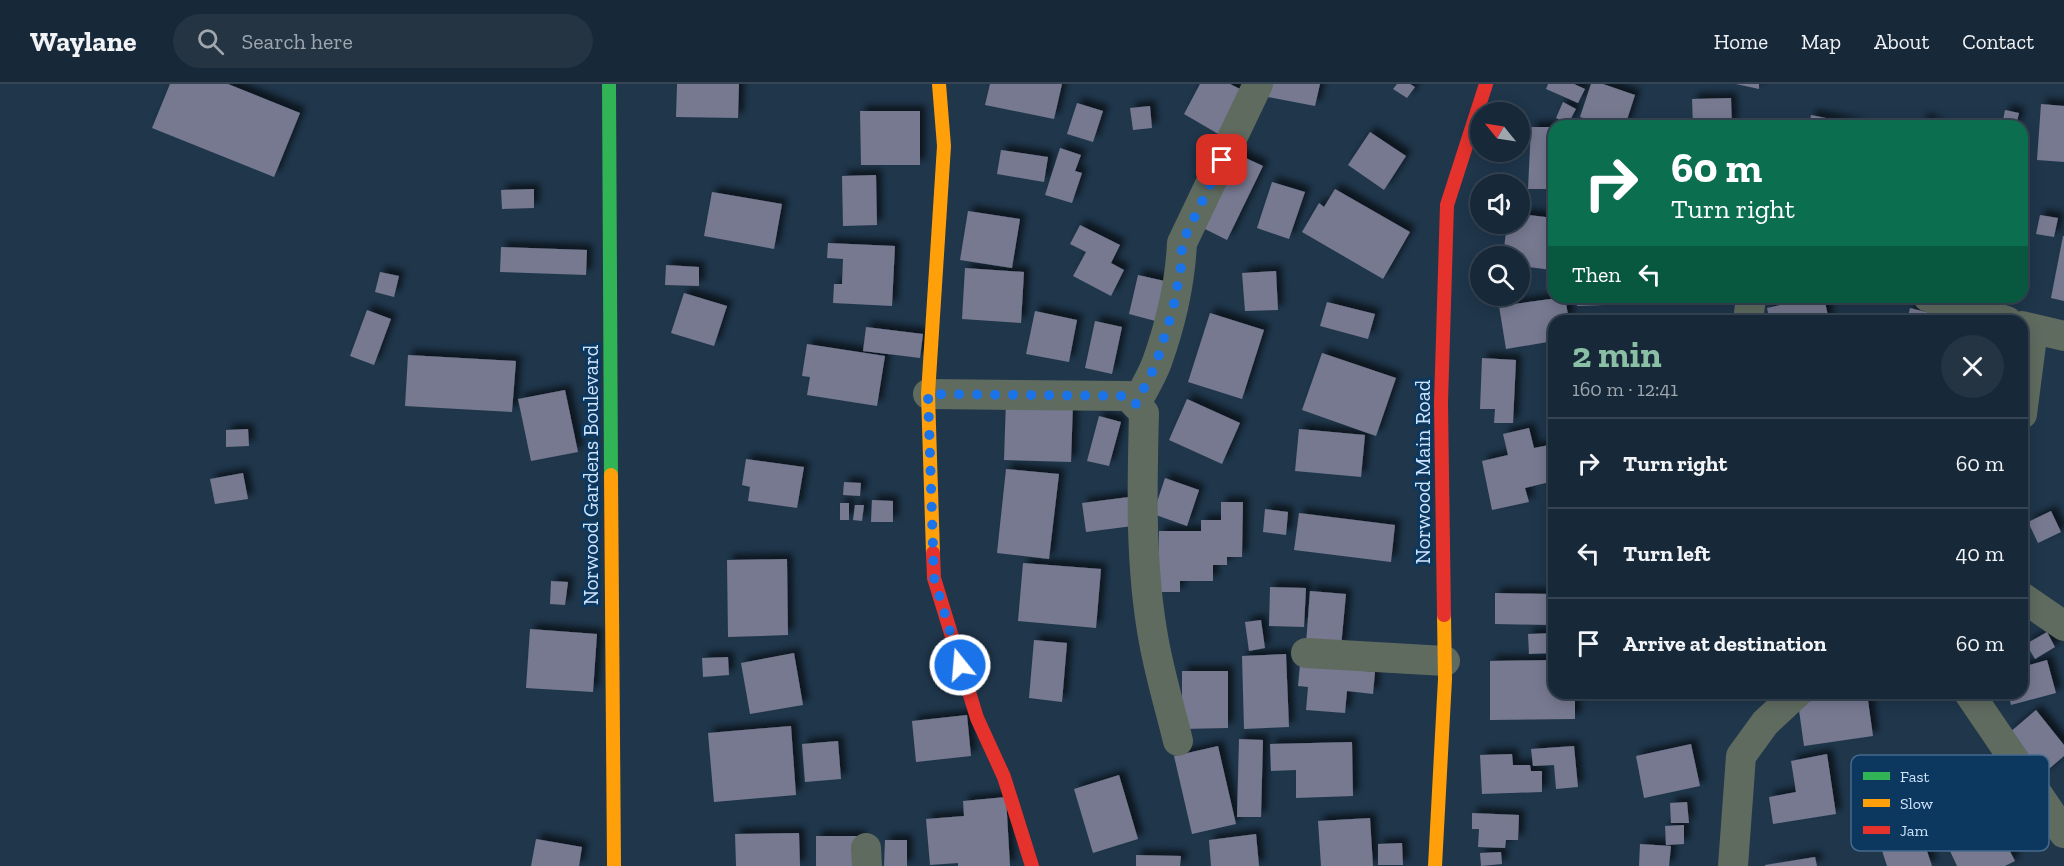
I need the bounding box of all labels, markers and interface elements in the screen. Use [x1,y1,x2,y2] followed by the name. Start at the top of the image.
[173,14,593,68] search box
[30,25,137,58] text: Waylane
[194,25,227,58] icon: search
[242,28,353,55] text: Search here
[1714,29,1768,54] text: Home
[1801,29,1841,54] text: Map
[1874,29,1929,54] text: About
[1962,29,2034,54] text: Contact
[1470,102,1530,162] north arrow
[1470,102,1530,306] map controls
[1196,134,1247,185] pin
[1671,142,1762,193] text: 60 m
[1205,143,1238,176] icon: arrive
[1572,144,1650,222] icon: right
[1470,174,1530,234] button: sound
[1671,193,1795,225] text: Turn right
[1470,246,1530,306] button: search
[1633,258,1666,291] icon: left
[1572,261,1621,288] text: Then
[1572,333,1662,376] text: 2 min
[1941,335,2004,398] button: close
[578,344,603,605] street label: Norwood Gardens Boulevard
[1572,377,1678,401] text: 160 m · 12:41
[1410,379,1435,564] street label: Norwood Main Road
[1572,447,1605,480] icon: right
[1623,450,1727,477] text: Turn right
[1956,450,2004,477] text: 60 m
[1572,537,1605,570] icon: left
[1623,540,1710,567] text: Turn left
[1955,540,2004,567] text: 40 m
[1572,627,1605,660] icon: arrive
[1623,630,1826,657] text: Arrive at destination
[1956,630,2004,657] text: 60 m
[928,633,992,697] position arrow
[1851,755,2049,851] legend
[1900,767,1929,786] text: Fast
[1900,794,1934,813] text: Slow
[1900,821,1929,840] text: Jam

